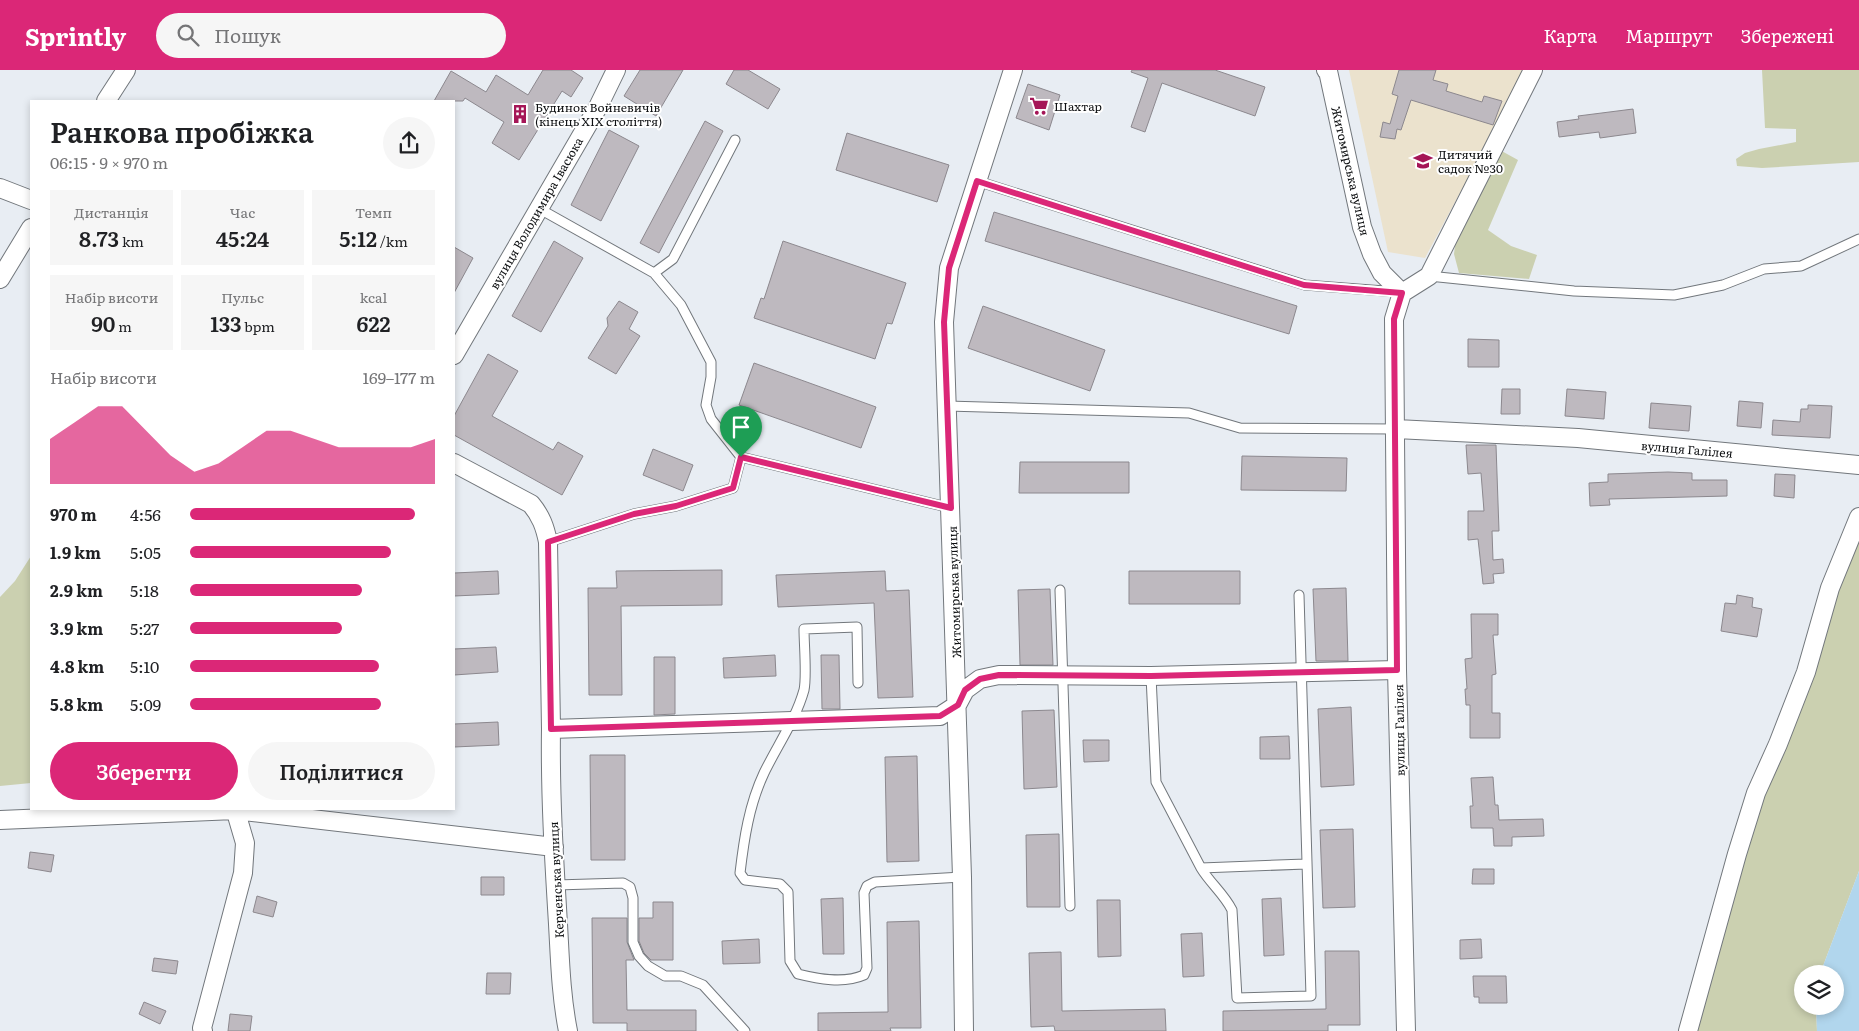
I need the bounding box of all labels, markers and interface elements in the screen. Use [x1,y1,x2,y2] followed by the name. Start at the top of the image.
[156,13,506,58] search box
[25,18,126,53] text: Sprintly
[174,21,202,49] icon: search
[214,21,281,49] text: Пошук
[1543,22,1597,49] text: Карта
[1625,22,1713,49] text: Маршрут
[1741,22,1834,49] text: Збережені
[1028,95,1050,117] supermarket icon: Шахтар
[1054,97,1102,115] place label: Шахтар
[535,98,662,130] place label: Будинок Войневичів (кінець ХІХ століття)
[509,103,531,125] building icon: Будинок Войневичів (кінець ХІХ століття)
[1327,105,1375,237] street label: Житомирська вулиця
[50,110,314,152] text: Ранкова пробіжка
[383,117,435,169] button: share
[485,133,587,292] street label: вулиця Володимира Івасюка
[1438,145,1503,177] place label: Дитячий садок №30
[50,150,168,174] text: 06:15 · 9 × 970 m
[1412,150,1434,172] school or university icon: Дитячий садок №30
[74,202,149,222] text: Дистанція
[230,202,255,222] text: Час
[355,202,392,222] text: Темп
[79,222,119,253] text: 8.73
[216,222,269,253] text: 45:24
[339,222,377,253] text: 5:12
[119,231,144,251] text: km
[377,231,408,251] text: /km
[65,287,158,307] text: Набір висоти
[221,287,264,307] text: Пульс
[360,287,387,307] text: kcal
[91,307,115,338] text: 90
[210,307,242,338] text: 133
[357,307,390,338] text: 622
[115,316,132,336] text: m
[242,316,275,336] text: bpm
[50,365,157,389] text: Набір висоти
[363,365,435,389] text: 169–177 m
[720,406,762,457] pin
[727,413,755,441] icon: arrive
[1640,436,1734,462] street label: вулиця Галілея
[50,502,97,526] text: 970 m
[130,502,161,526] text: 4:56
[943,526,965,658] street label: Житомирська вулиця
[50,540,101,564] text: 1.9 km
[130,540,161,564] text: 5:05
[50,578,103,602] text: 2.9 km
[130,578,159,602] text: 5:18
[50,616,103,640] text: 3.9 km
[130,616,159,640] text: 5:27
[50,654,104,678] text: 4.8 km
[130,654,159,678] text: 5:10
[1389,684,1409,776] street label: вулиця Галілея
[50,692,103,716] text: 5.8 km
[130,692,161,716] text: 5:09
[50,742,238,800] button: Зберегти
[248,742,435,800] button: Поділитися
[544,821,568,939] street label: Керченська вулиця
[1794,965,1844,1015] map controls
[1794,965,1844,1015] button: layers

